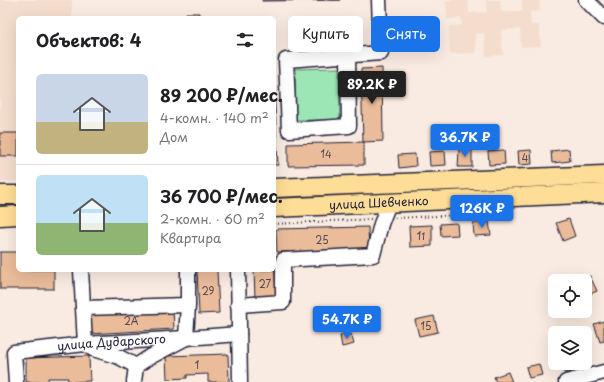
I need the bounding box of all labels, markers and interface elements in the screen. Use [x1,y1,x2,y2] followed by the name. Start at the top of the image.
[288,16,363,52] chip: Купить
[371,16,440,52] chip: Снять
[36,27,141,53] text: Объектов: 4
[234,29,256,51] icon: filters
[335,71,409,105] pin: 89.2K ₽
[347,74,397,93] text: 89.2K ₽
[160,82,283,108] text: 89 200 ₽/мес.
[68,90,116,138] icon: home
[160,108,269,127] text: 4-комн. · 140 m²
[428,124,502,158] pin: 36.7K ₽
[160,127,188,146] text: Дом
[440,127,490,146] text: 36.7K ₽
[320,146,332,161] house number: 14
[522,150,529,165] house number: 4
[160,183,283,209] text: 36 700 ₽/мес.
[68,191,116,239] icon: home
[329,191,429,213] street label: улица Шевченко
[449,195,515,229] pin: 126K ₽
[459,198,505,217] text: 126K ₽
[160,209,265,228] text: 2-комн. · 60 m²
[160,228,221,247] text: Квартира
[417,228,425,243] house number: 11
[315,232,329,247] house number: 25
[548,274,592,370] map controls
[548,274,592,318] button: locate
[259,276,272,291] house number: 27
[202,283,215,298] house number: 29
[310,306,384,340] pin: 54.7K ₽
[322,309,372,328] text: 54.7K ₽
[124,313,139,328] house number: 2А
[421,318,431,333] house number: 15
[548,326,592,370] button: layers
[56,329,166,355] street label: улица Дударского
[195,357,199,372] house number: 1

